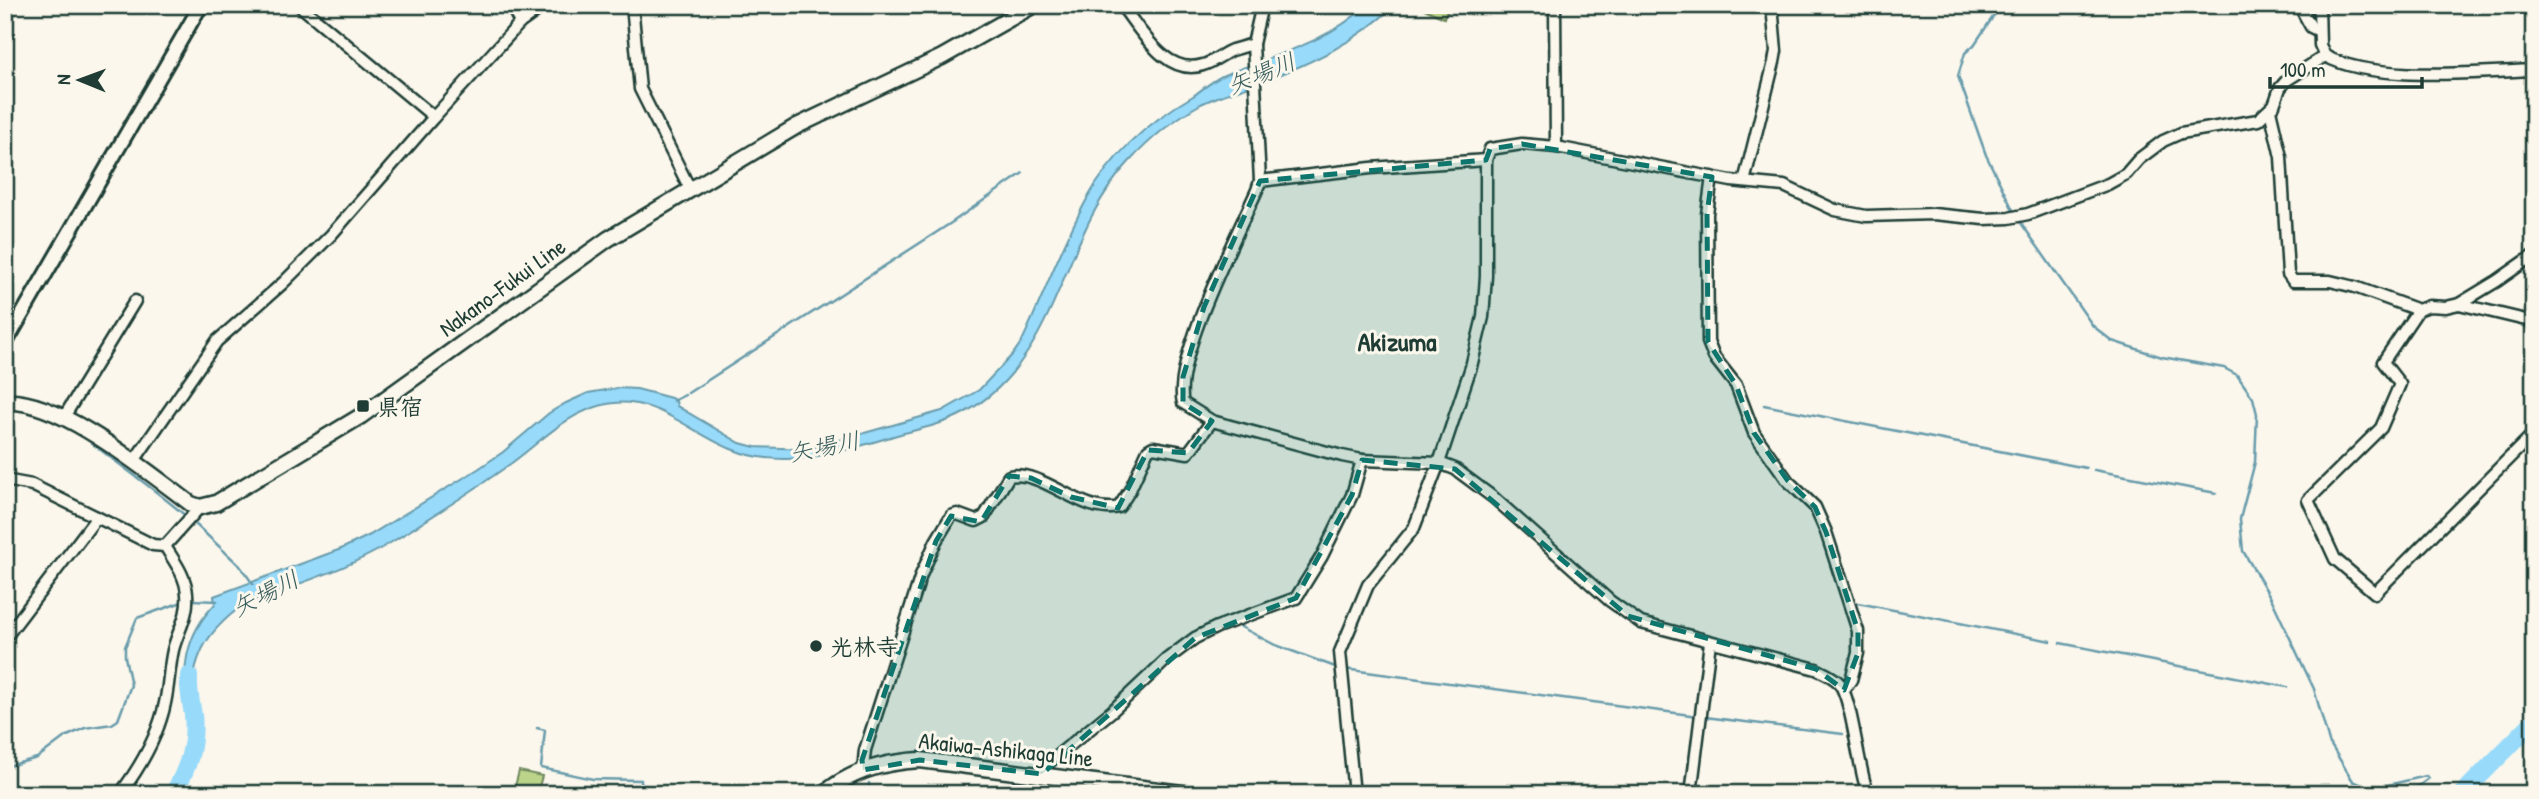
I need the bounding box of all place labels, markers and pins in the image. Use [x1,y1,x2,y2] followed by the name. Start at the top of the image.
[377,391,423,422] place label: 県宿
[355,398,371,414] marker: 県宿
[830,631,899,662] place label: 光林寺
[808,638,824,654] marker: 光林寺

